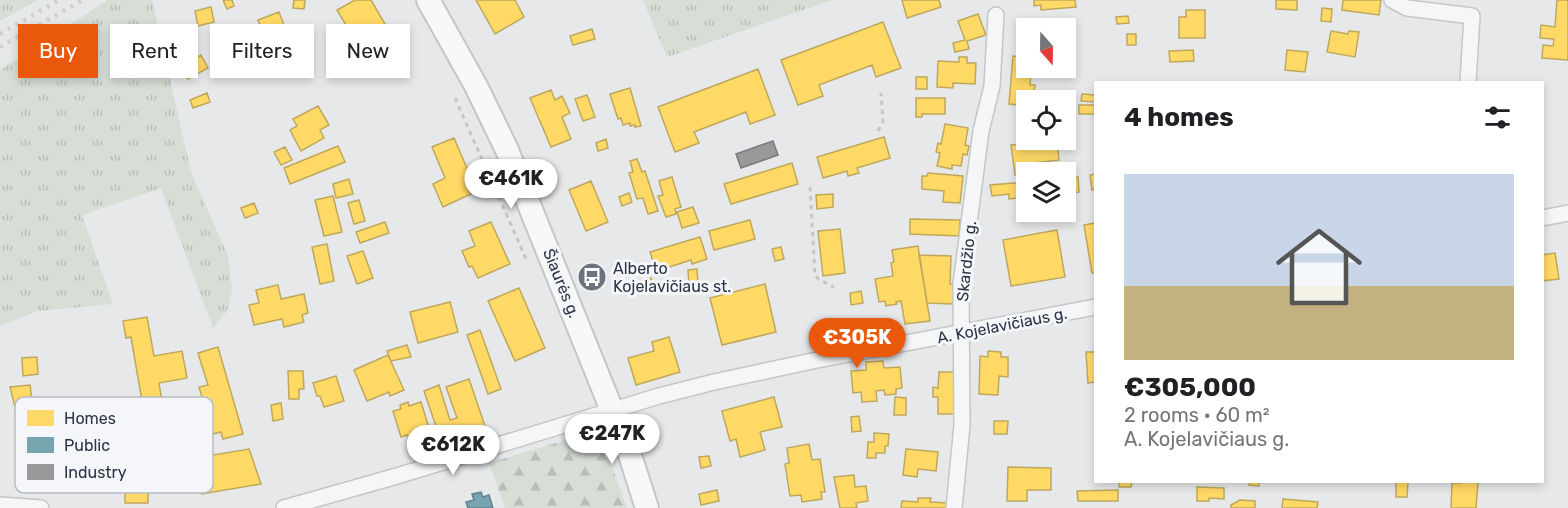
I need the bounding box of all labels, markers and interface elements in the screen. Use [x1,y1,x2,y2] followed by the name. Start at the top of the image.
[1016,18,1076,78] north arrow
[1016,18,1076,222] map controls
[18,24,98,78] chip: Buy
[110,24,198,78] chip: Rent
[210,24,314,78] chip: Filters
[326,24,410,78] chip: New
[1016,90,1076,150] button: locate
[1481,101,1514,134] icon: filters
[1124,102,1234,133] text: 4 homes
[469,159,553,210] pin: €461K
[1016,162,1076,222] button: layers
[478,166,544,190] text: €461K
[1265,213,1373,321] icon: home
[953,220,980,302] street label: Skardžio g.
[539,245,585,321] street label: Šiaurės g.
[613,259,731,296] place label: Alberto Kojelavičiaus st.
[576,261,608,293] bus stop icon: Alberto Kojelavičiaus st.
[935,304,1069,347] street label: A. Kojelavičiaus g.
[815,318,899,369] pin: €305K
[823,325,891,349] text: €305K
[1124,372,1256,403] text: €305,000
[15,397,213,493] legend
[1124,403,1270,427] text: 2 rooms · 60 m²
[64,409,116,428] text: Homes
[570,414,654,465] pin: €247K
[579,421,645,445] text: €247K
[411,425,495,476] pin: €612K
[1124,427,1289,451] text: A. Kojelavičiaus g.
[421,432,485,456] text: €612K
[64,436,110,455] text: Public
[64,463,127,482] text: Industry

